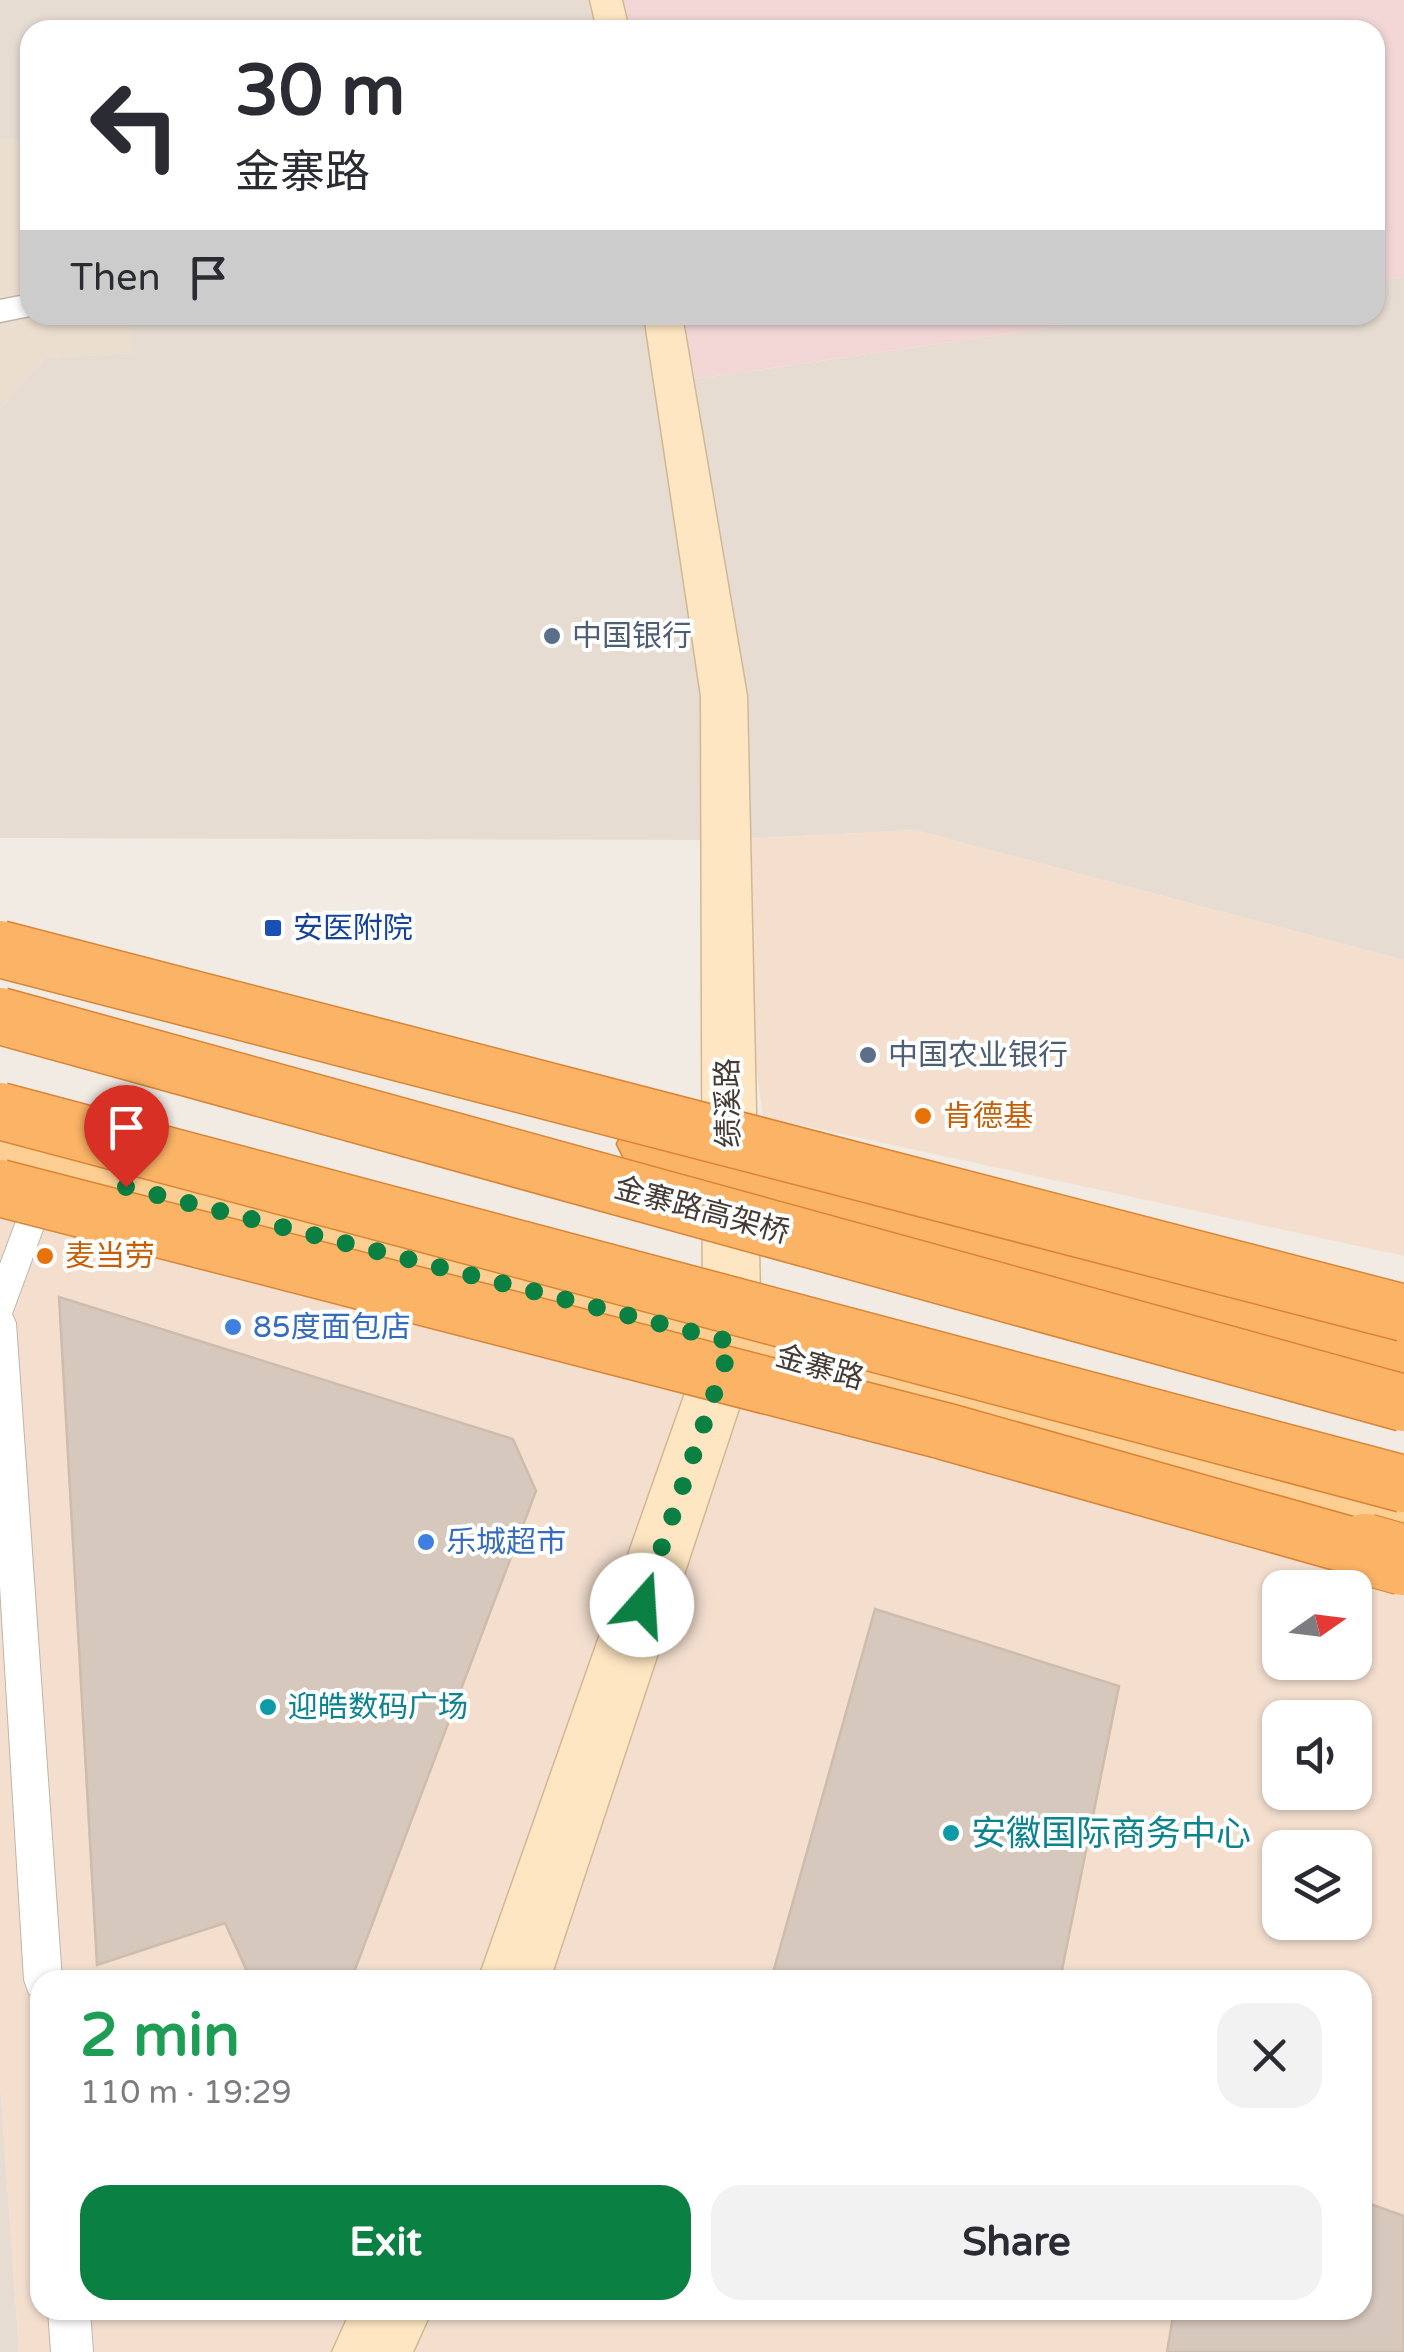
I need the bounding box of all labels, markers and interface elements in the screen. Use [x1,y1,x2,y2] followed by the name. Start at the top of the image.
[235,50,405,134] text: 30 m
[70,60,200,190] icon: left
[235,146,370,200] text: 金寨路
[181,250,236,305] icon: arrive
[70,255,161,301] text: Then
[572,618,692,655] place label: 中国银行
[541,625,563,647] marker: 中国银行
[293,910,413,947] place label: 安医附院
[262,917,284,939] marker: 安医附院
[888,1037,1068,1074] place label: 中国农业银行
[857,1044,879,1066] marker: 中国农业银行
[709,1058,748,1148] street label: 绩溪路
[84,1085,169,1188] pin
[943,1098,1033,1135] place label: 肯德基
[99,1100,154,1155] icon: arrive
[912,1105,934,1127] marker: 肯德基
[610,1169,794,1252] street label: 金寨路高架桥
[65,1238,155,1275] place label: 麦当劳
[34,1245,56,1267] marker: 麦当劳
[253,1309,411,1346] place label: 85度面包店
[222,1316,244,1338] marker: 85度面包店
[772,1337,868,1398] street label: 金寨路
[446,1524,566,1561] place label: 乐城超市
[415,1531,437,1553] marker: 乐城超市
[590,1553,694,1657] position arrow
[1262,1570,1372,1680] north arrow
[1262,1570,1372,1940] map controls
[288,1689,468,1726] place label: 迎皓数码广场
[257,1696,279,1718] marker: 迎皓数码广场
[1262,1700,1372,1810] button: sound
[971,1813,1251,1855] place label: 安徽国际商务中心
[940,1822,962,1844] marker: 安徽国际商务中心
[1262,1830,1372,1940] button: layers
[80,2000,240,2072] text: 2 min
[1217,2003,1322,2108] button: close
[80,2074,292,2112] text: 110 m · 19:29
[80,2185,691,2300] button: Exit
[711,2185,1322,2300] button: Share

